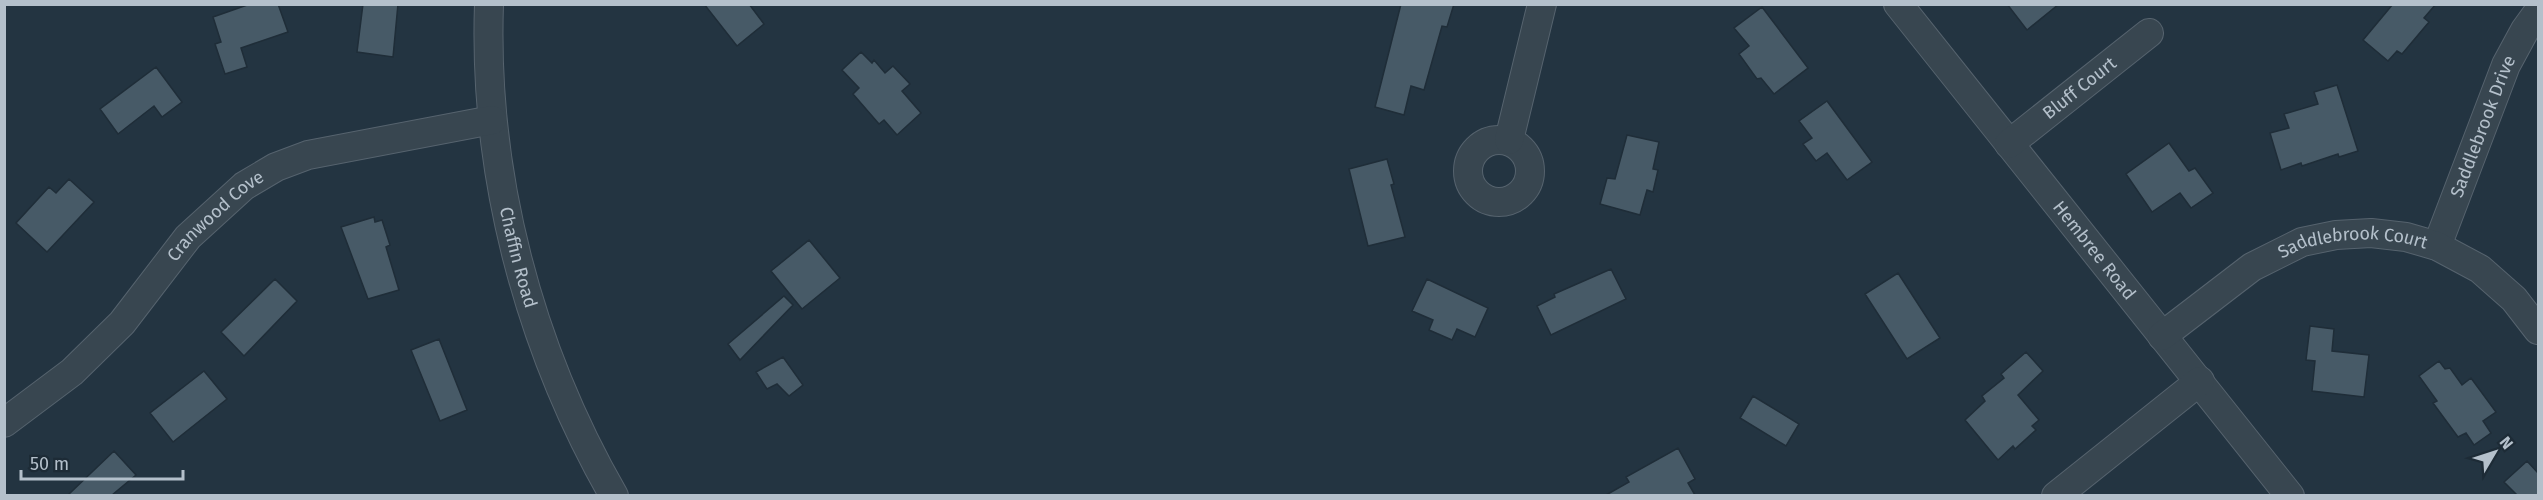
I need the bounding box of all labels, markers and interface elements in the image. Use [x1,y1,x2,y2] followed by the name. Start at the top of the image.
[2446,51,2520,201] street label: Saddlebrook Drive
[2038,52,2121,124] street label: Bluff Court
[162,166,268,266] street label: Cranwood Cove
[2048,196,2140,304] street label: Hembree Road
[495,205,542,311] street label: Chaffin Road
[2274,222,2431,263] street label: Saddlebrook Court
[2465,422,2525,482] north arrow
[2496,433,2517,453] text: N
[21,443,183,481] scale bar
[30,453,69,475] text: 50 m

